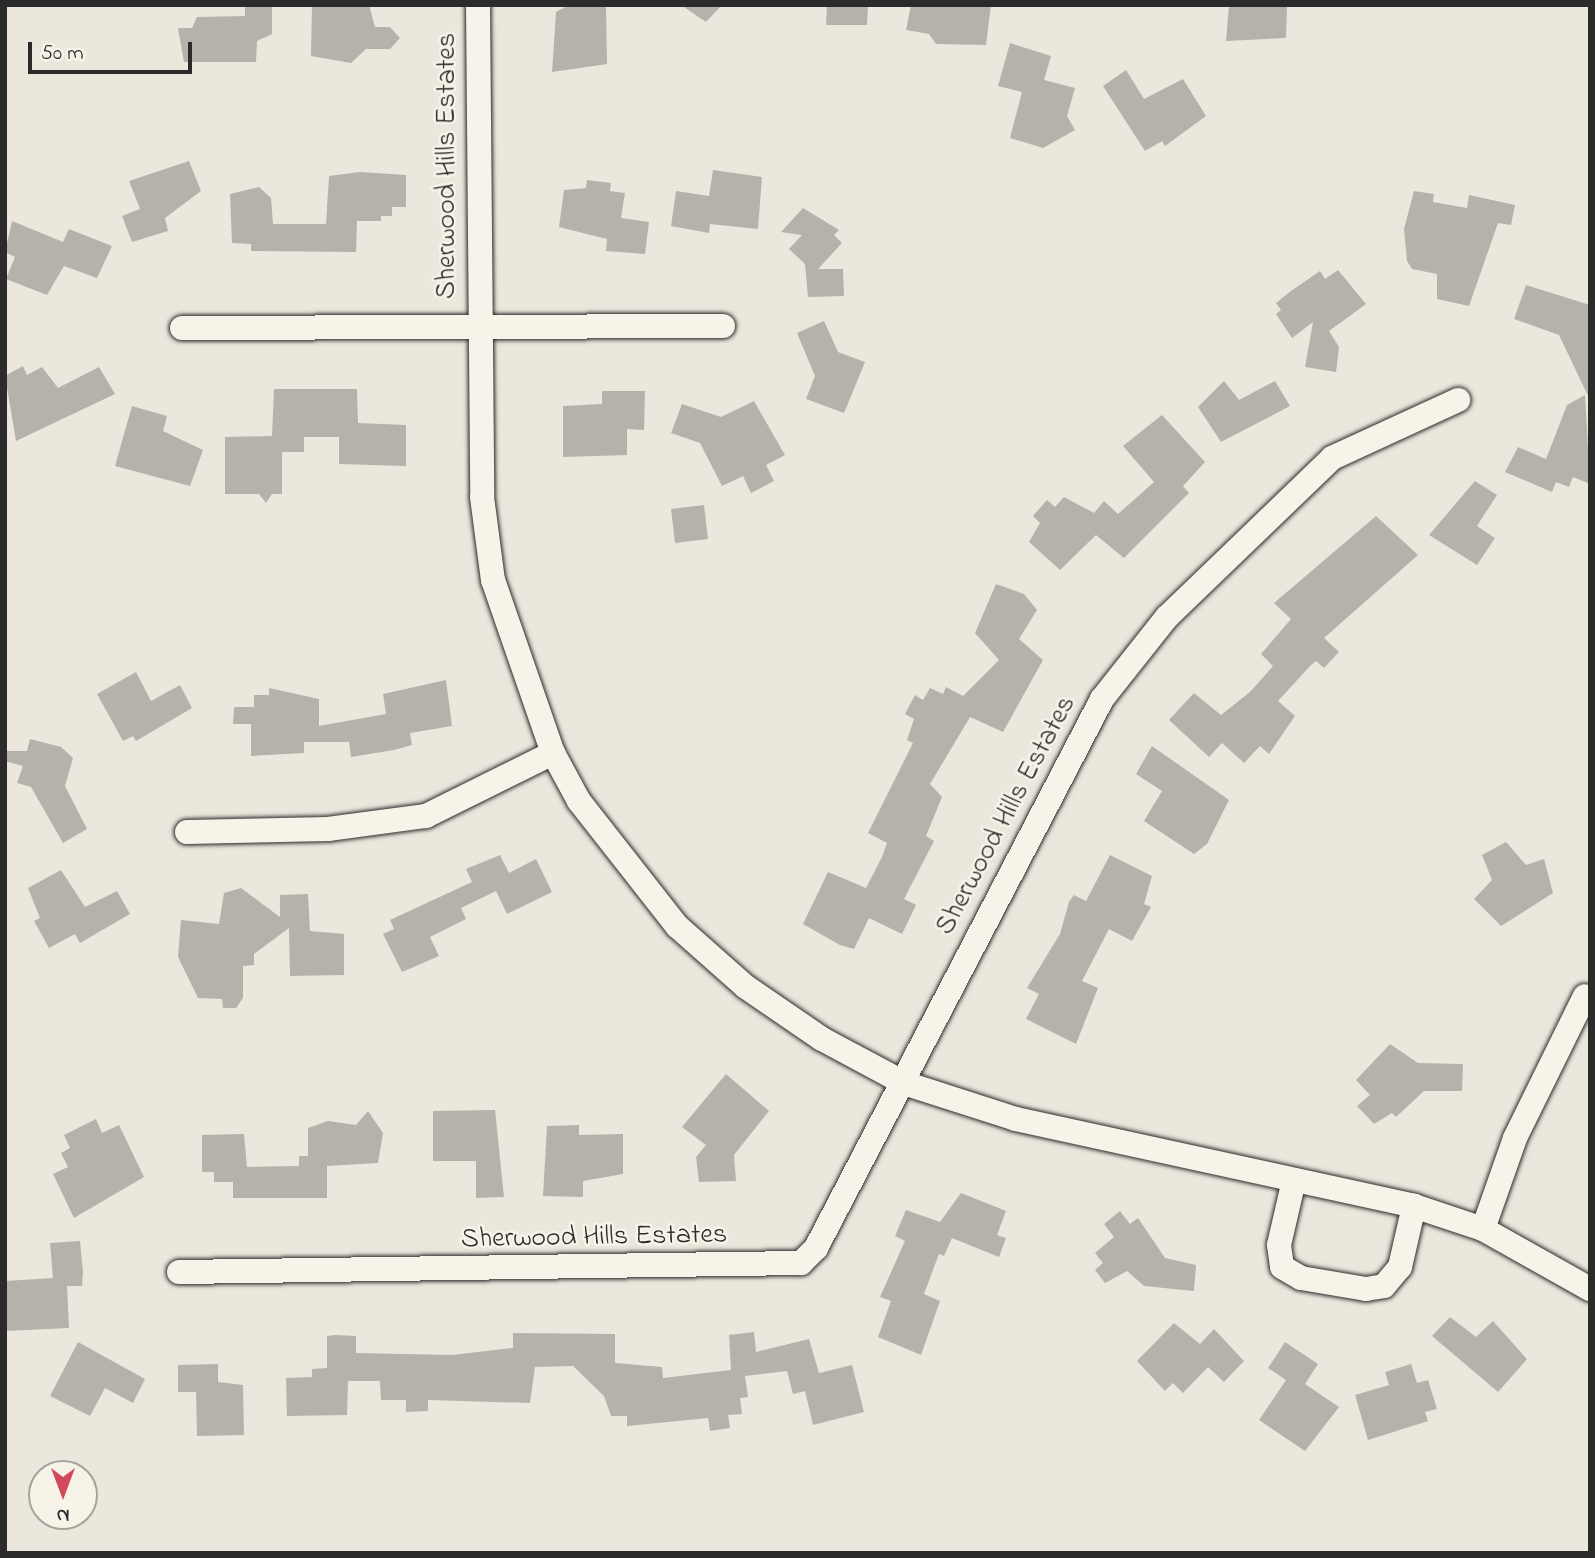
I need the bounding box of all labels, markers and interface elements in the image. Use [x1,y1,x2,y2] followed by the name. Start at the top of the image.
[32,28,196,72] scale bar
[431,33,465,299] street label: Sherwood Hills Estates
[41,39,84,69] text: 50 m
[930,691,1084,941] street label: Sherwood Hills Estates
[461,1219,727,1257] street label: Sherwood Hills Estates
[28,1460,98,1530] north arrow
[57,1501,69,1528] text: N

